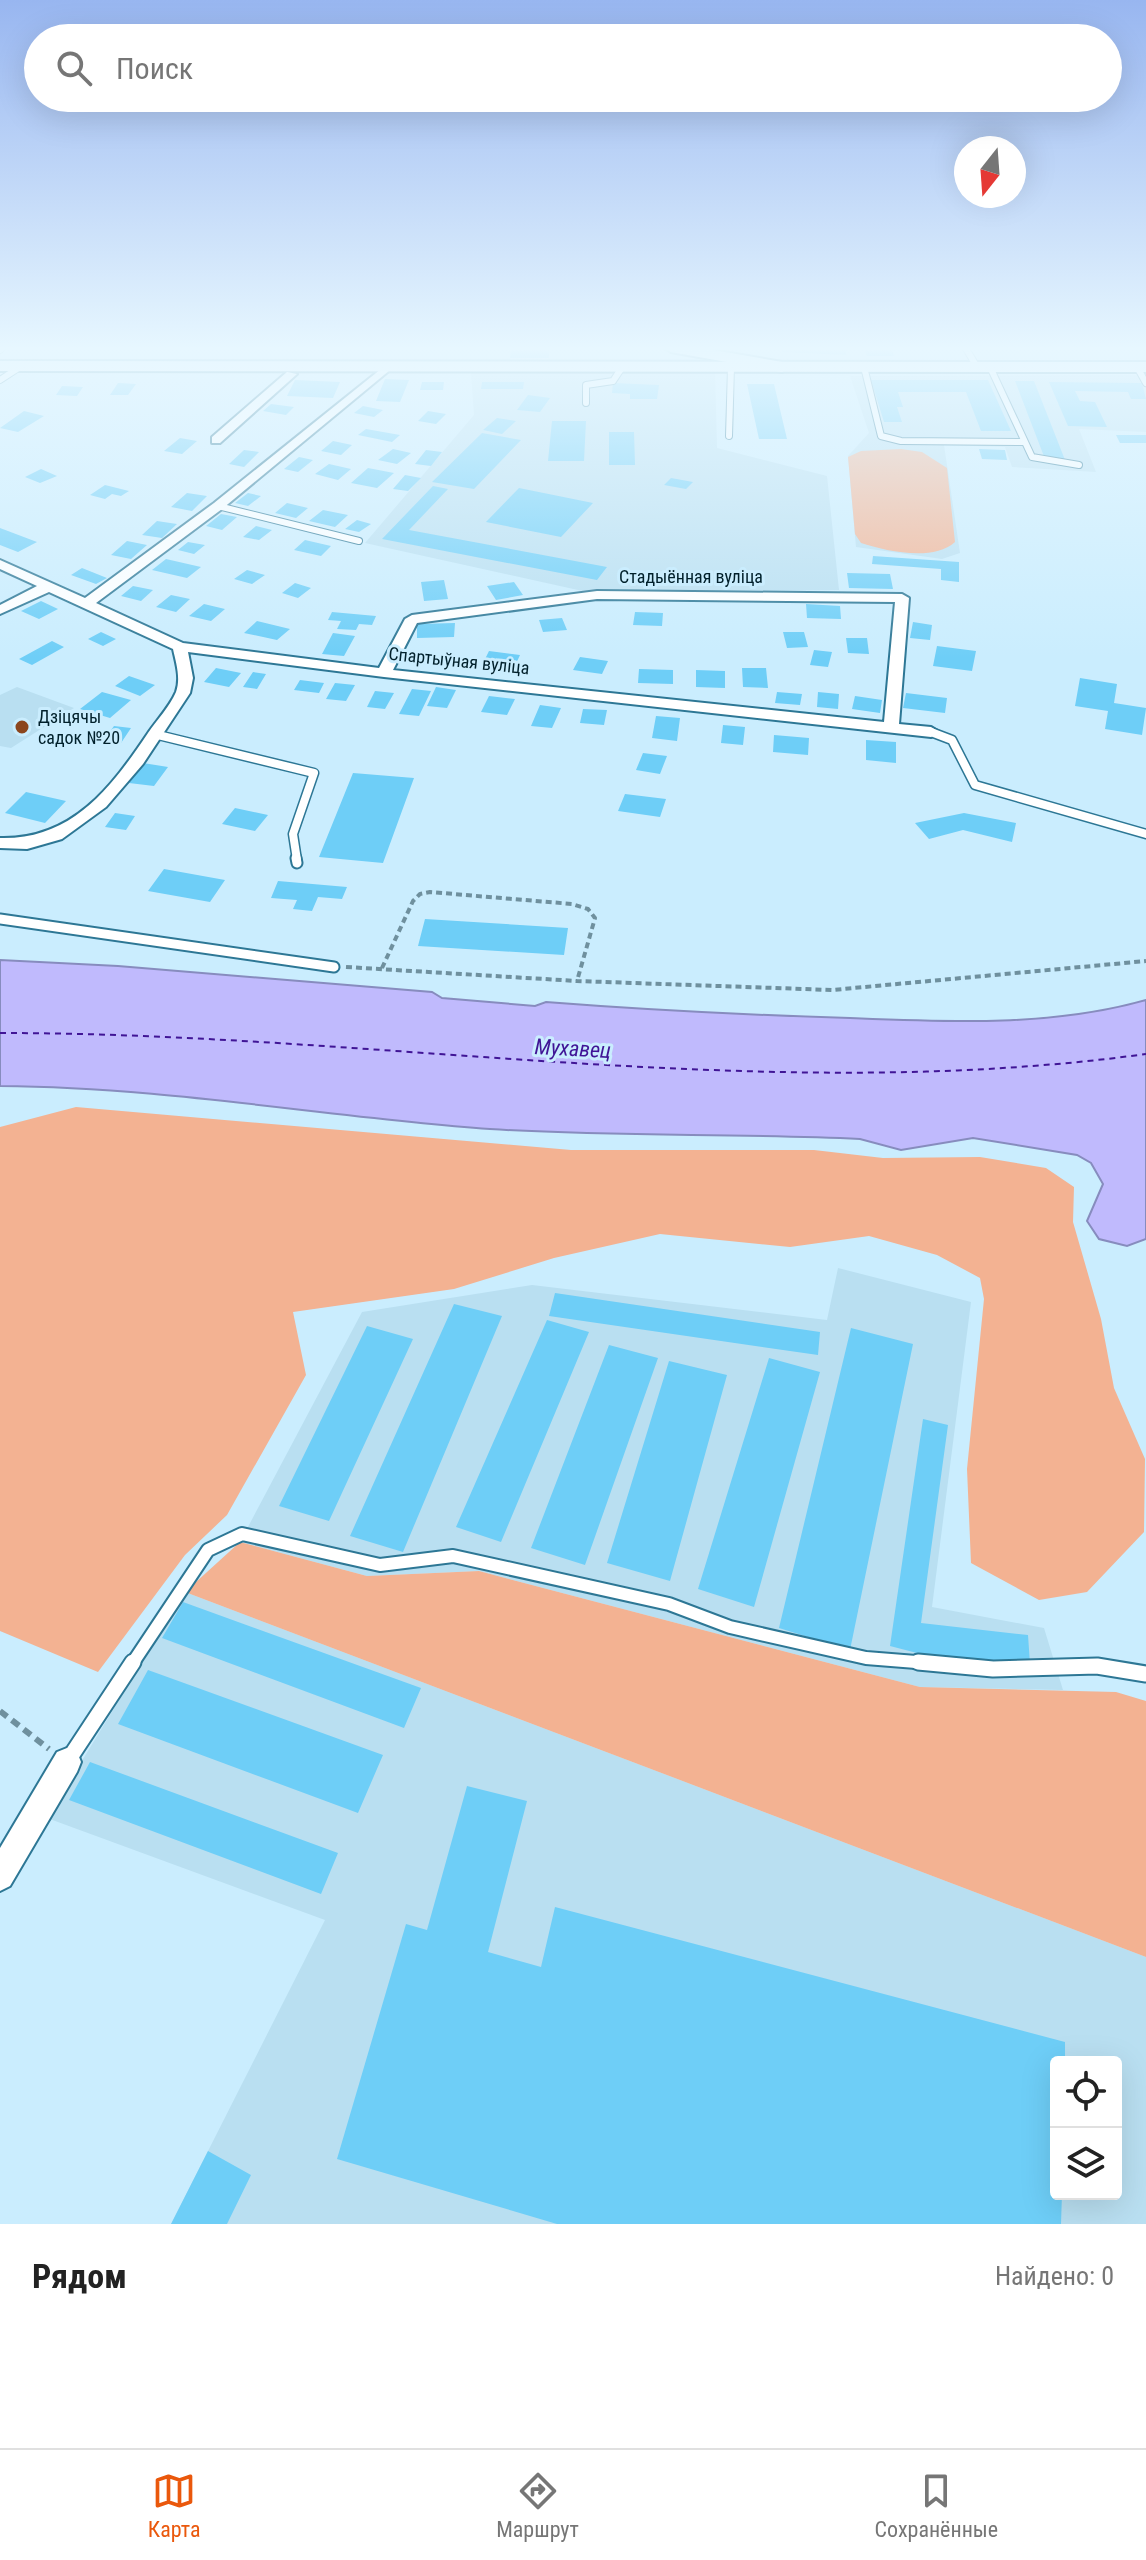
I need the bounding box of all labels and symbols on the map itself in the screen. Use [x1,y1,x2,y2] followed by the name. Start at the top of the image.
[954,136,1026,208] north arrow
[619,566,763,587] street label: Стадыённая вуліца
[388,643,531,678] street label: Спартыўная вуліца
[38,706,120,748] place label: Дзіцячы садок №20
[13,718,31,736] marker: Дзіцячы садок №20
[534,1034,612,1063] water label: Мухавец

